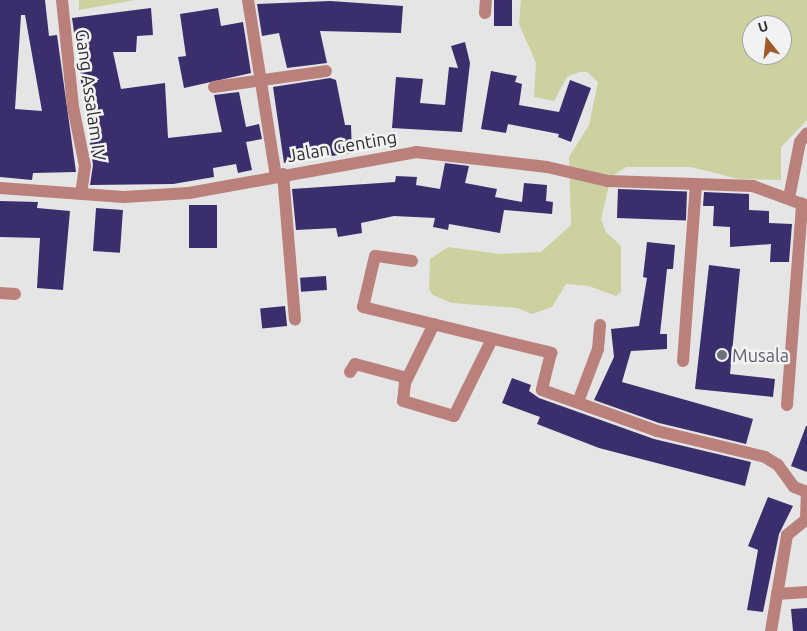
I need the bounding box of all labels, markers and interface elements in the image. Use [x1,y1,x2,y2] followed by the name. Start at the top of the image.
[742,15,792,65] north arrow
[756,17,770,36] text: U
[71,28,111,162] street label: Gang Assalam IV
[286,126,398,166] street label: Jalan Genting
[732,344,789,366] place label: Musala
[716,349,728,361] marker: Musala

